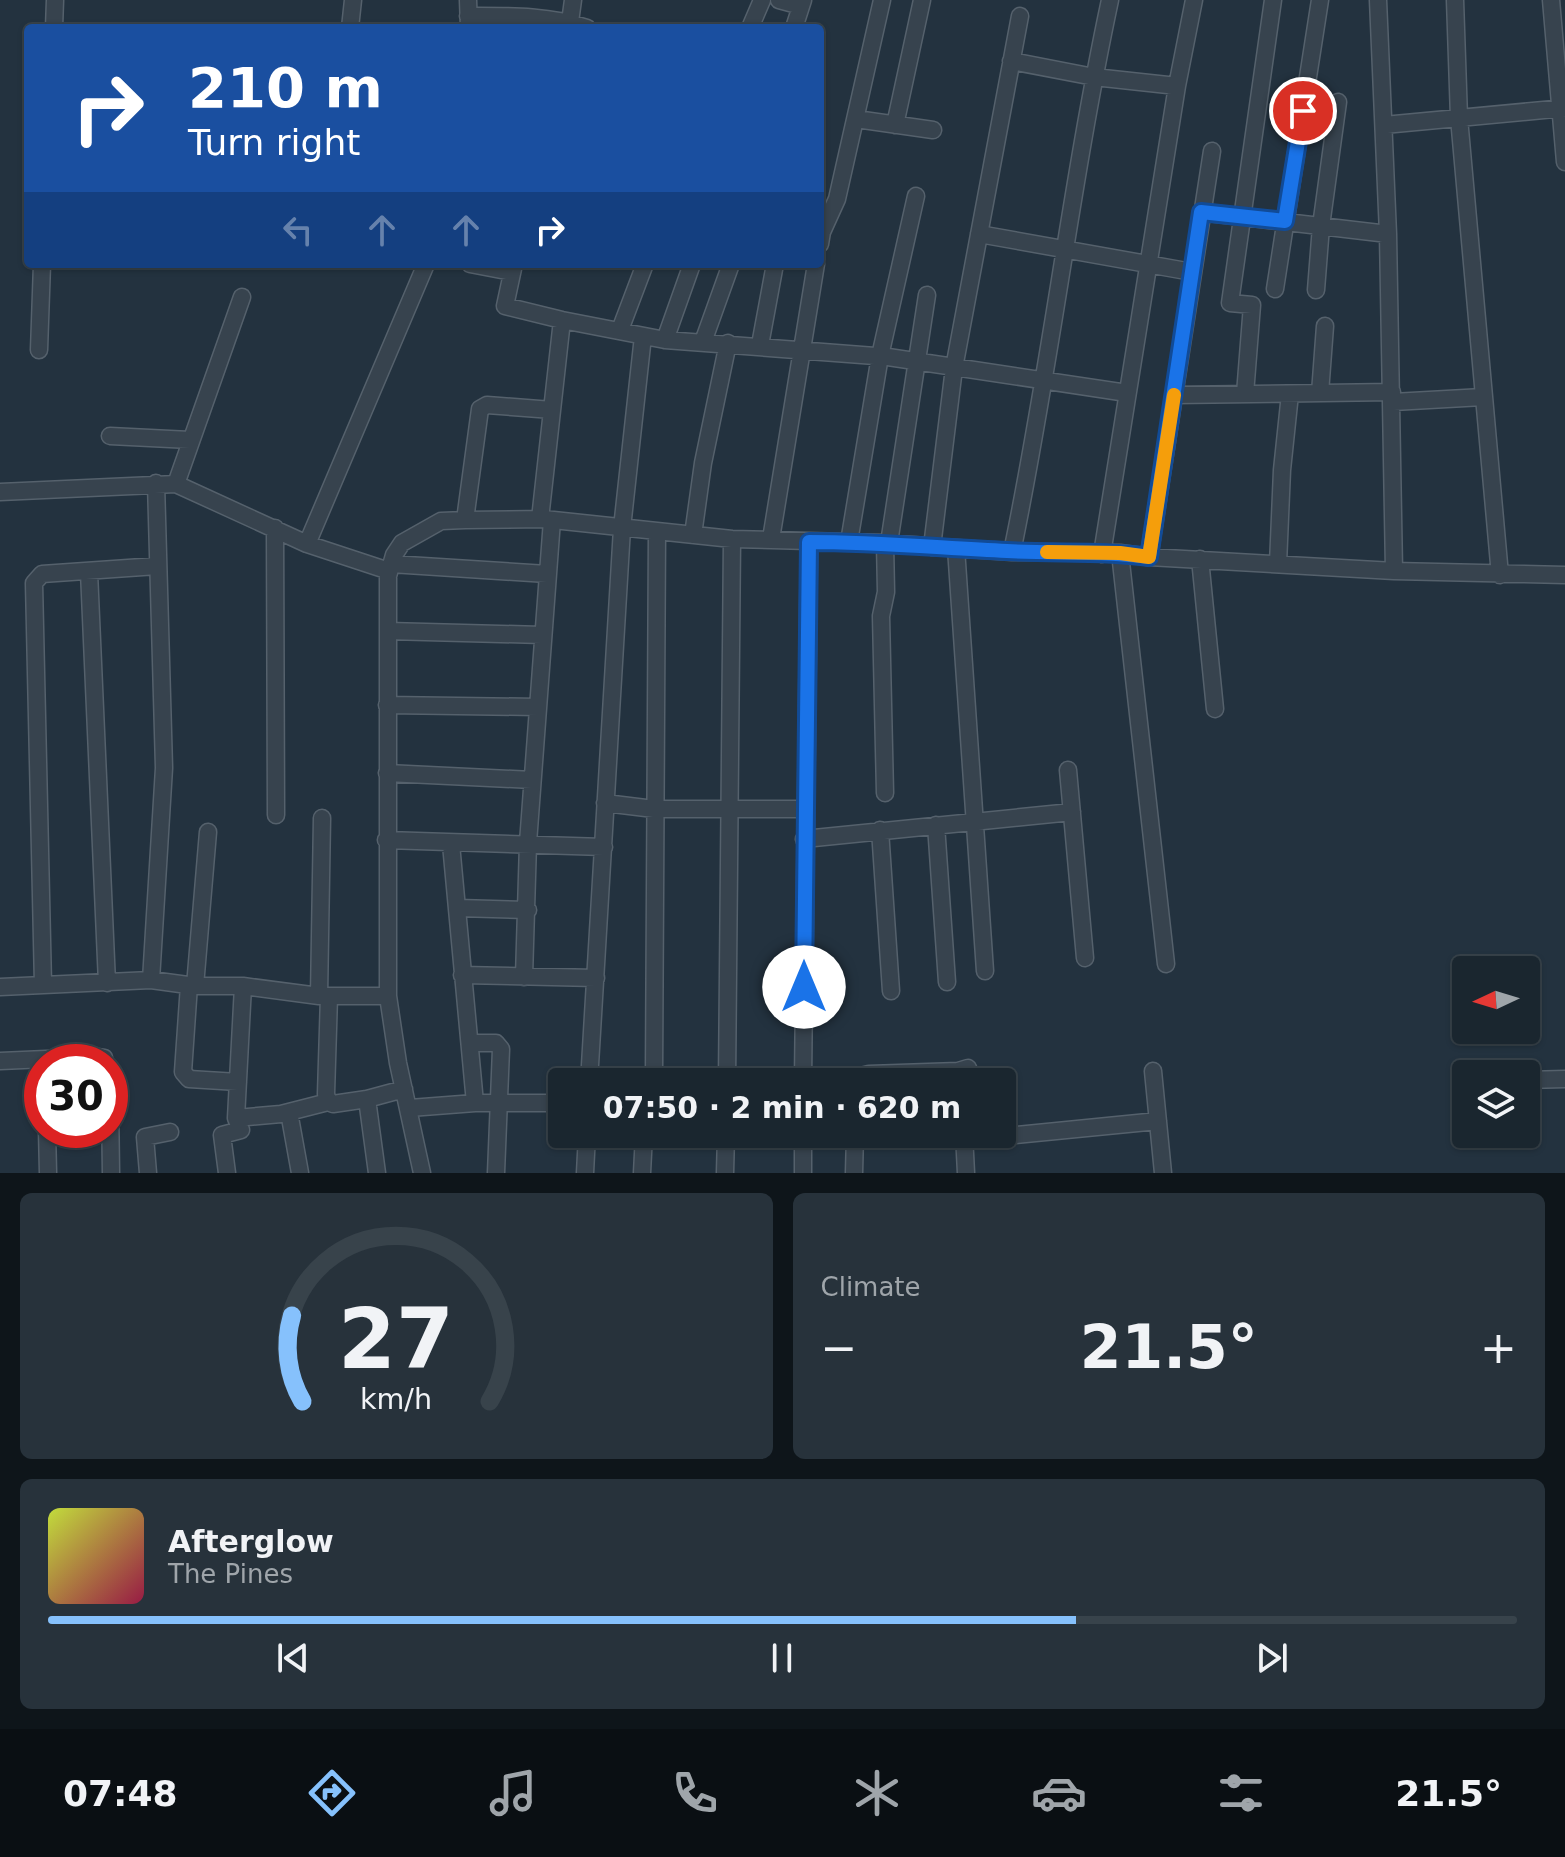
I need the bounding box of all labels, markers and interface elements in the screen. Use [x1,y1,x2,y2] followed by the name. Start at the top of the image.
[188,55,383,120] text: 210 m
[56,56,160,160] icon: right
[1269,77,1337,145] pin
[1281,89,1325,133] icon: arrive
[188,122,360,163] text: Turn right
[276,208,320,252] icon: left
[360,208,404,252] icon: ahead
[444,208,488,252] icon: ahead
[528,208,572,252] icon: right
[762,945,846,1029] position arrow
[1452,956,1540,1044] north arrow
[1452,956,1540,1148] map controls
[24,1044,128,1148] speed limit sign: 30
[1452,1060,1540,1148] button: layers
[603,1090,961,1125] text: 07:50 · 2 min · 620 m
[821,1272,921,1302] text: Climate
[338,1291,454,1388] text: 27
[1080,1312,1258,1382] text: 21.5°
[821,1322,857,1373] text: −
[1480,1322,1517,1373] text: +
[360,1382,432,1416] text: km/h
[168,1524,334,1559] text: Afterglow
[168,1559,293,1589] text: The Pines
[271,1636,315,1680] icon: previous
[760,1636,804,1680] icon: pause
[1250,1636,1294,1680] icon: next
[304,1765,360,1821] icon: directions
[485,1765,541,1821] icon: music
[667,1765,723,1821] icon: phone
[849,1765,905,1821] icon: climate
[1031,1765,1087,1821] icon: car
[1213,1765,1269,1821] icon: filters
[63,1773,178,1814] text: 07:48
[1395,1773,1502,1814] text: 21.5°

